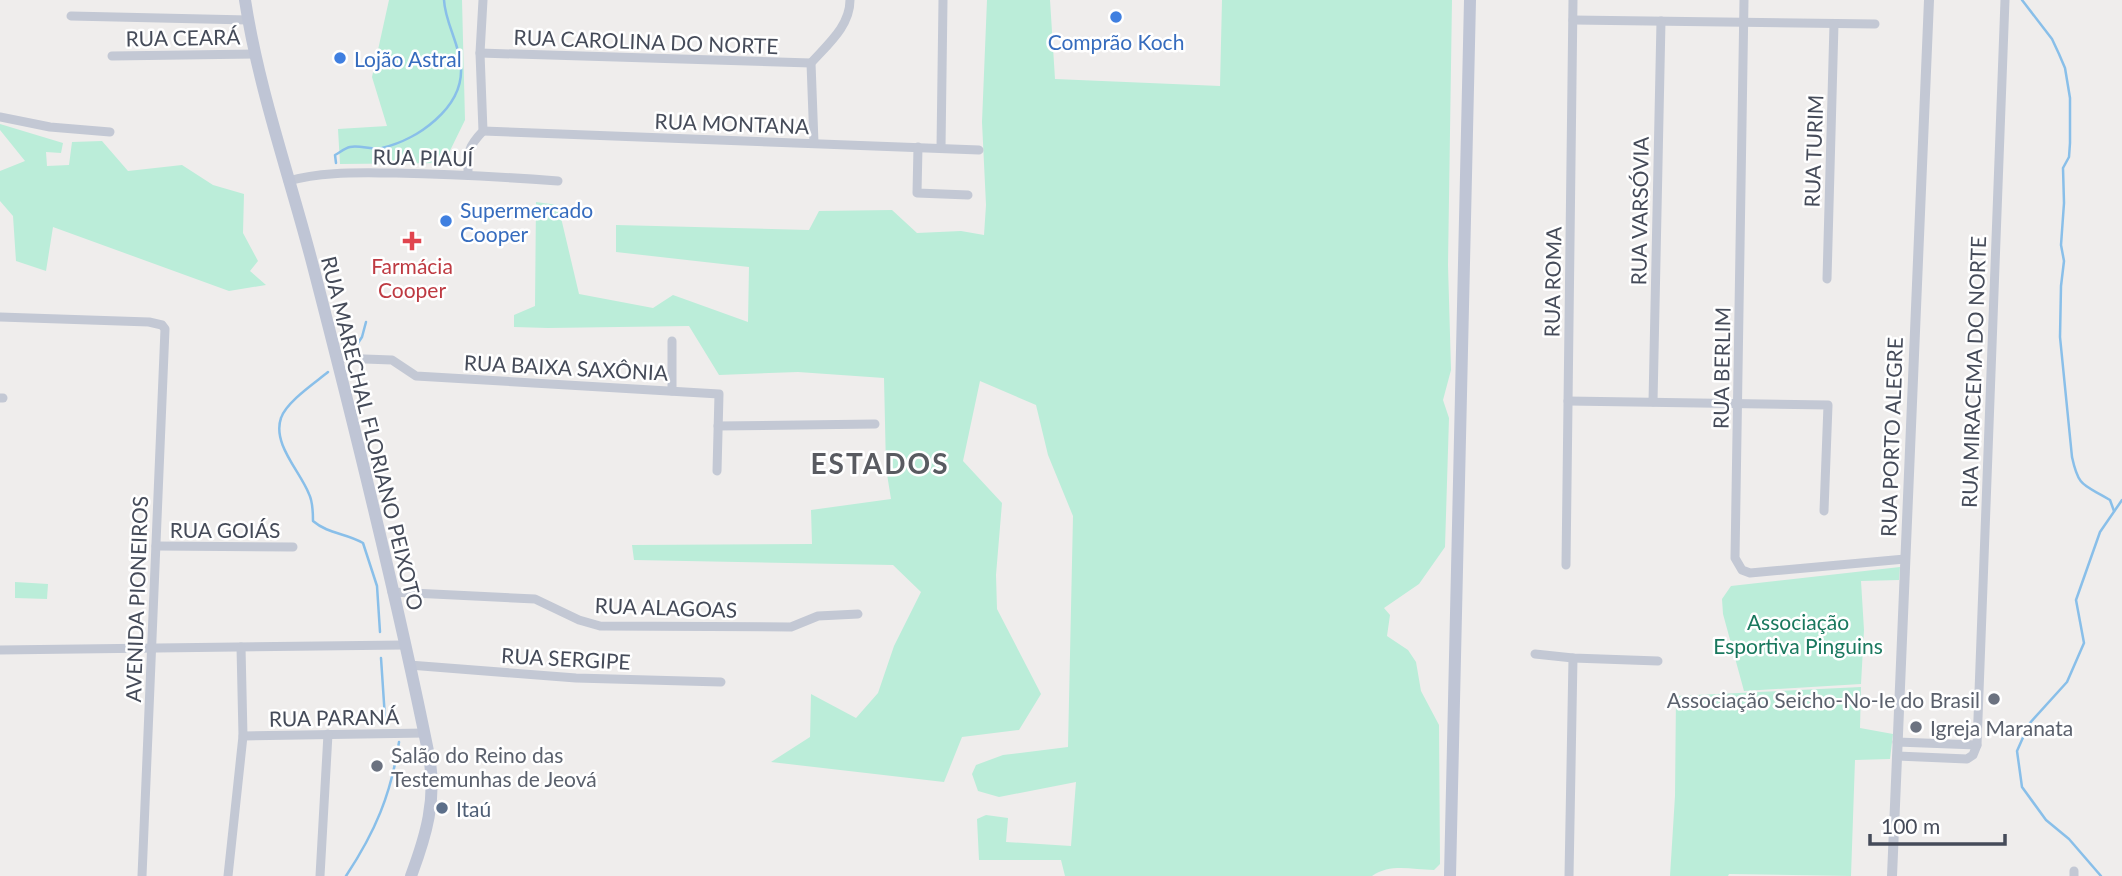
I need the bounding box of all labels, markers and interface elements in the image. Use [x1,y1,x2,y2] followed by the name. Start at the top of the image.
[1108,9,1124,25] marker: Comprão Koch
[125,23,241,50] street label: RUA CEARÁ
[513,24,779,58] street label: RUA CAROLINA DO NORTE
[1048,29,1184,54] place label: Comprão Koch
[354,46,462,71] place label: Lojão Astral
[332,50,348,66] marker: Lojão Astral
[1799,94,1827,208] street label: RUA TURIM
[654,108,811,138] street label: RUA MONTANA
[1625,136,1653,286] street label: RUA VARSÓVIA
[372,144,475,170] street label: RUA PIAUÍ
[460,197,593,246] place label: Supermercado Cooper
[438,213,454,229] marker: Supermercado Cooper
[1539,226,1565,338] street label: RUA ROMA
[404,233,420,249] marker: Farmácia Cooper
[1956,236,1990,508] street label: RUA MIRACEMA DO NORTE
[317,253,429,613] street label: RUA MARECHAL FLORIANO PEIXOTO
[371,253,453,302] place label: Farmácia Cooper
[1707,307,1735,429] street label: RUA BERLIM
[1875,337,1907,537] street label: RUA PORTO ALEGRE
[463,349,669,385] street label: RUA BAIXA SAXÔNIA
[810,446,950,480] district label: ESTADOS
[120,495,152,703] street label: AVENIDA PIONEIROS
[170,517,280,542] street label: RUA GOIÁS
[594,592,738,622] street label: RUA ALAGOAS
[1713,609,1883,658] park label: Associação Esportiva Pinguins
[501,642,631,674] street label: RUA SERGIPE
[1667,687,1980,712] place label: Associação Seicho-No-Ie do Brasil
[1986,691,2002,707] marker: Associação Seicho-No-Ie do Brasil
[269,703,400,731] street label: RUA PARANÁ
[1930,715,2073,740] place label: Igreja Maranata
[1908,719,1924,735] marker: Igreja Maranata
[391,742,597,791] place label: Salão do Reino das Testemunhas de Jeová
[369,758,385,774] marker: Salão do Reino das Testemunhas de Jeová
[456,796,491,821] place label: Itaú
[434,800,450,816] marker: Itaú
[1870,802,2005,846] scale bar
[1881,813,1940,838] text: 100 m

